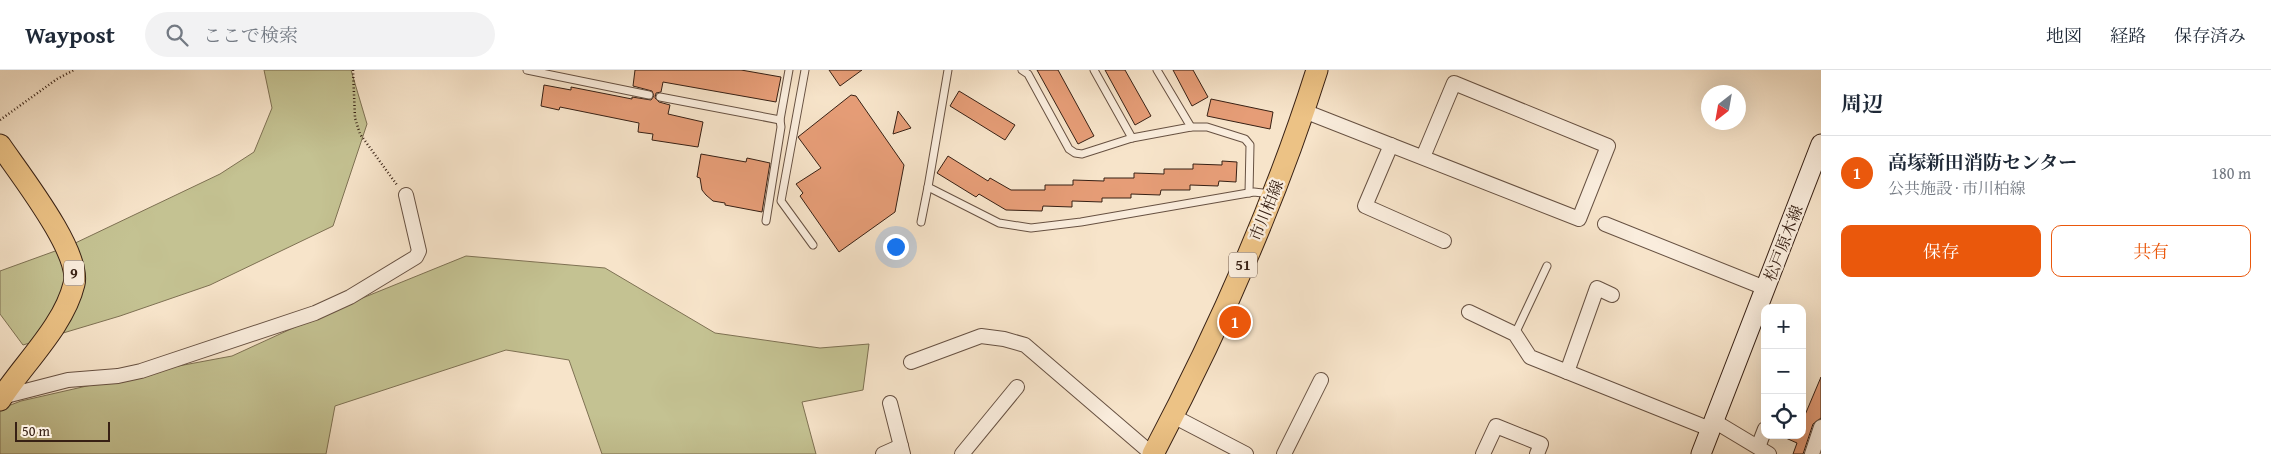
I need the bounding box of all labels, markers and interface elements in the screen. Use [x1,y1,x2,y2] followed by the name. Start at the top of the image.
[145,12,495,57] search box
[25,17,115,52] text: Waypost
[163,21,191,49] icon: search
[203,21,298,49] text: ここで検索
[2046,22,2082,49] text: 地図
[2110,22,2146,49] text: 経路
[2174,22,2246,49] text: 保存済み
[1701,85,1746,130] north arrow
[1841,88,1883,119] text: 周辺
[1888,148,2077,176] text: 高塚新田消防センター
[1853,161,1861,185] text: 1
[2211,161,2251,185] text: 180 m
[1243,176,1289,244] street label: 市川柏線
[1888,176,2026,200] text: 公共施設 · 市川柏線
[1757,201,1809,285] street label: 松戸原木線
[1841,225,2041,277] button: 保存
[2051,225,2251,277] button: 共有
[883,234,909,260] your location
[1229,252,1257,278] road number: 51
[64,260,84,286] road number: 9
[1219,303,1251,341] pin: 1
[1761,304,1806,439] map controls
[1761,304,1806,349] button: +
[1761,349,1806,394] button: −
[1761,394,1806,439] button: locate
[15,419,110,442] scale bar
[22,421,50,441] text: 50 m

